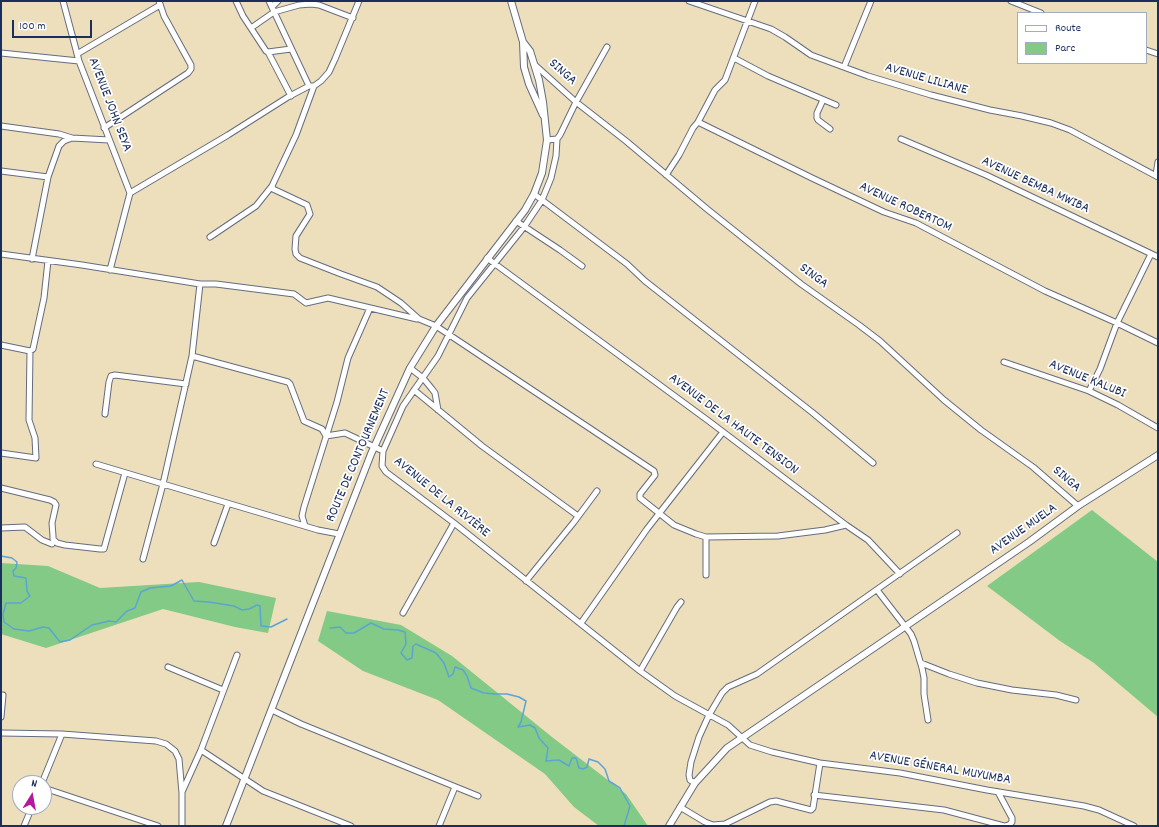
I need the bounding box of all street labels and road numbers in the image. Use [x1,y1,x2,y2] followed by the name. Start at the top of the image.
[83,55,135,155] street label: AVENUE JOHN SEYA
[544,56,580,90] street label: SINGA
[883,60,969,100] street label: AVENUE LILIANE
[978,154,1092,218] street label: AVENUE BEMBA MWIBA
[856,179,954,237] street label: AVENUE ROBERTOM
[795,261,831,293] street label: SINGA
[1046,357,1128,403] street label: AVENUE KALUBI
[665,371,801,479] street label: AVENUE DE LA HAUTE TENSION
[323,387,395,525] street label: ROUTE DE CONTOURNEMENT
[389,454,493,542] street label: AVENUE DE LA RIVIÈRE
[1048,463,1084,497] street label: SINGA
[987,501,1061,559] street label: AVENUE MUELA
[868,748,1012,790] street label: AVENUE GÉNERAL MUYUMBA

